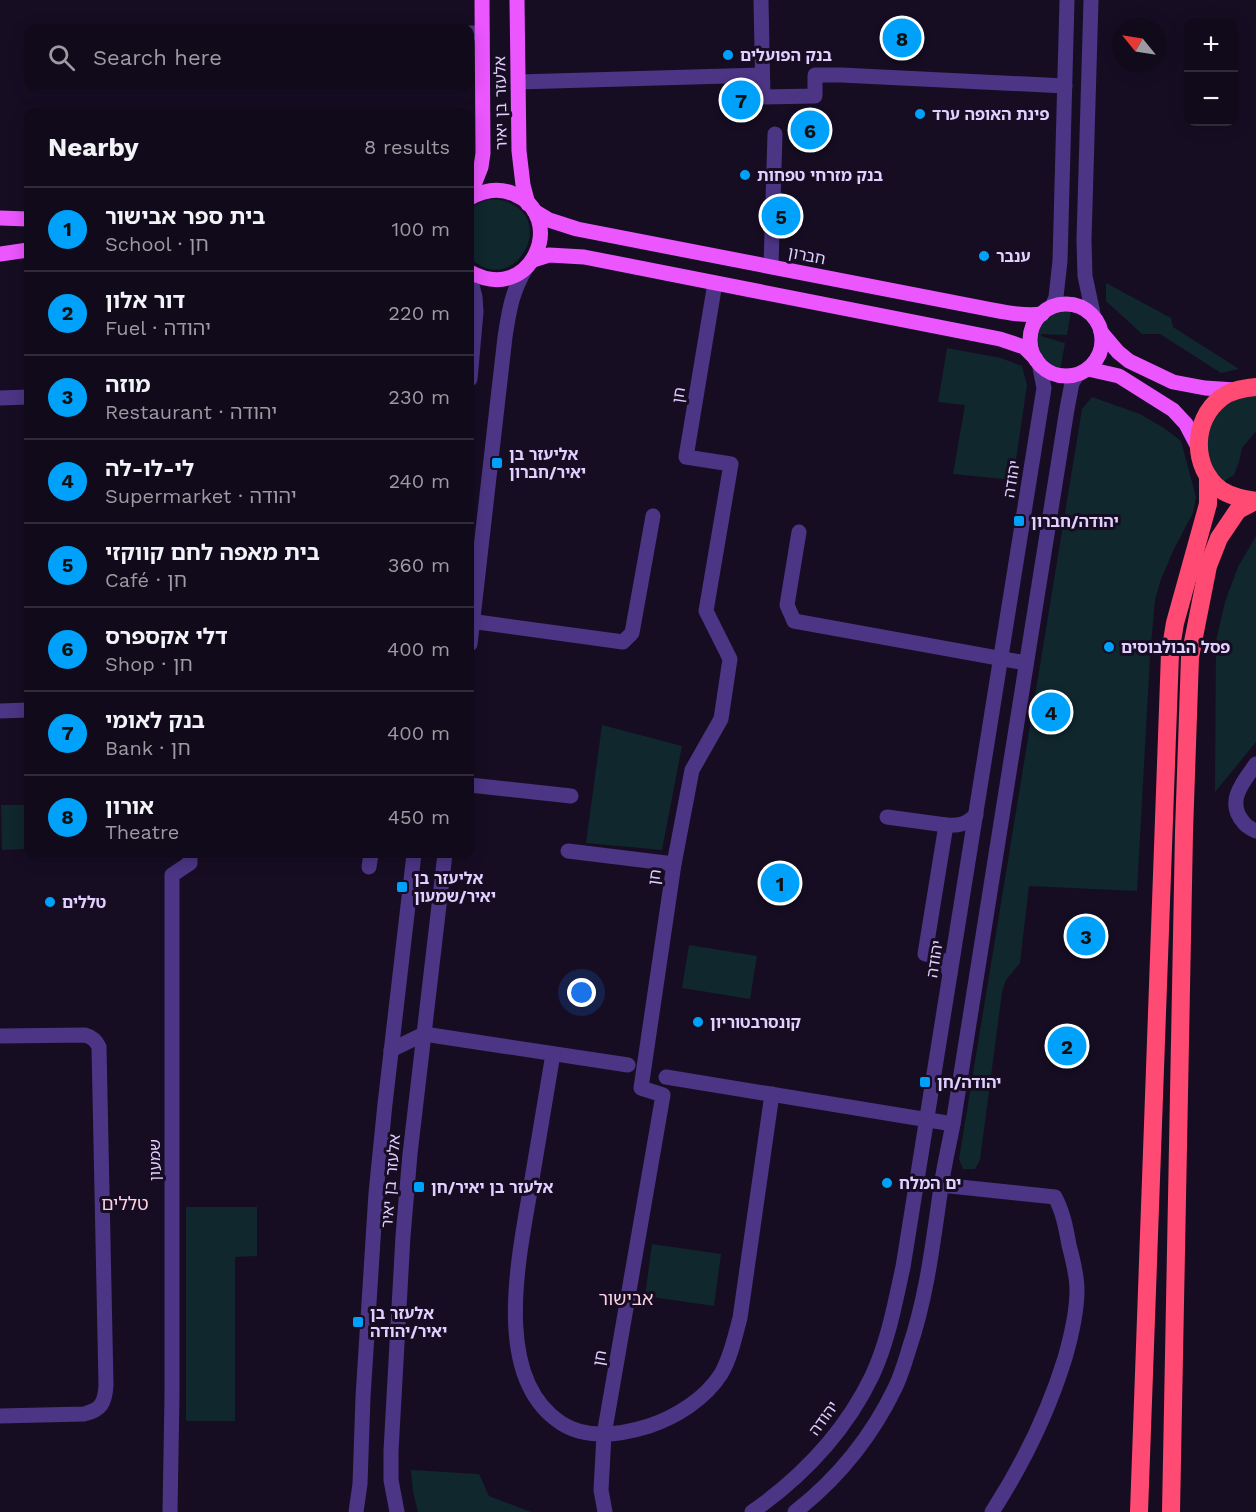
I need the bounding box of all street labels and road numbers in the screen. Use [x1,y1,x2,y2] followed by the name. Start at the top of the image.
[490,56,511,150] street label: אלעזר בן יאיר
[787,243,827,268] street label: חברון
[668,386,689,404] street label: חן
[999,459,1024,499] street label: יהודה
[644,868,665,886] street label: חן
[922,939,947,979] street label: יהודה
[377,1133,404,1229] street label: אלעזר בן יאיר
[145,1139,164,1181] street label: שמעון
[589,1349,610,1368] street label: חן
[805,1397,842,1439] street label: יהודה

